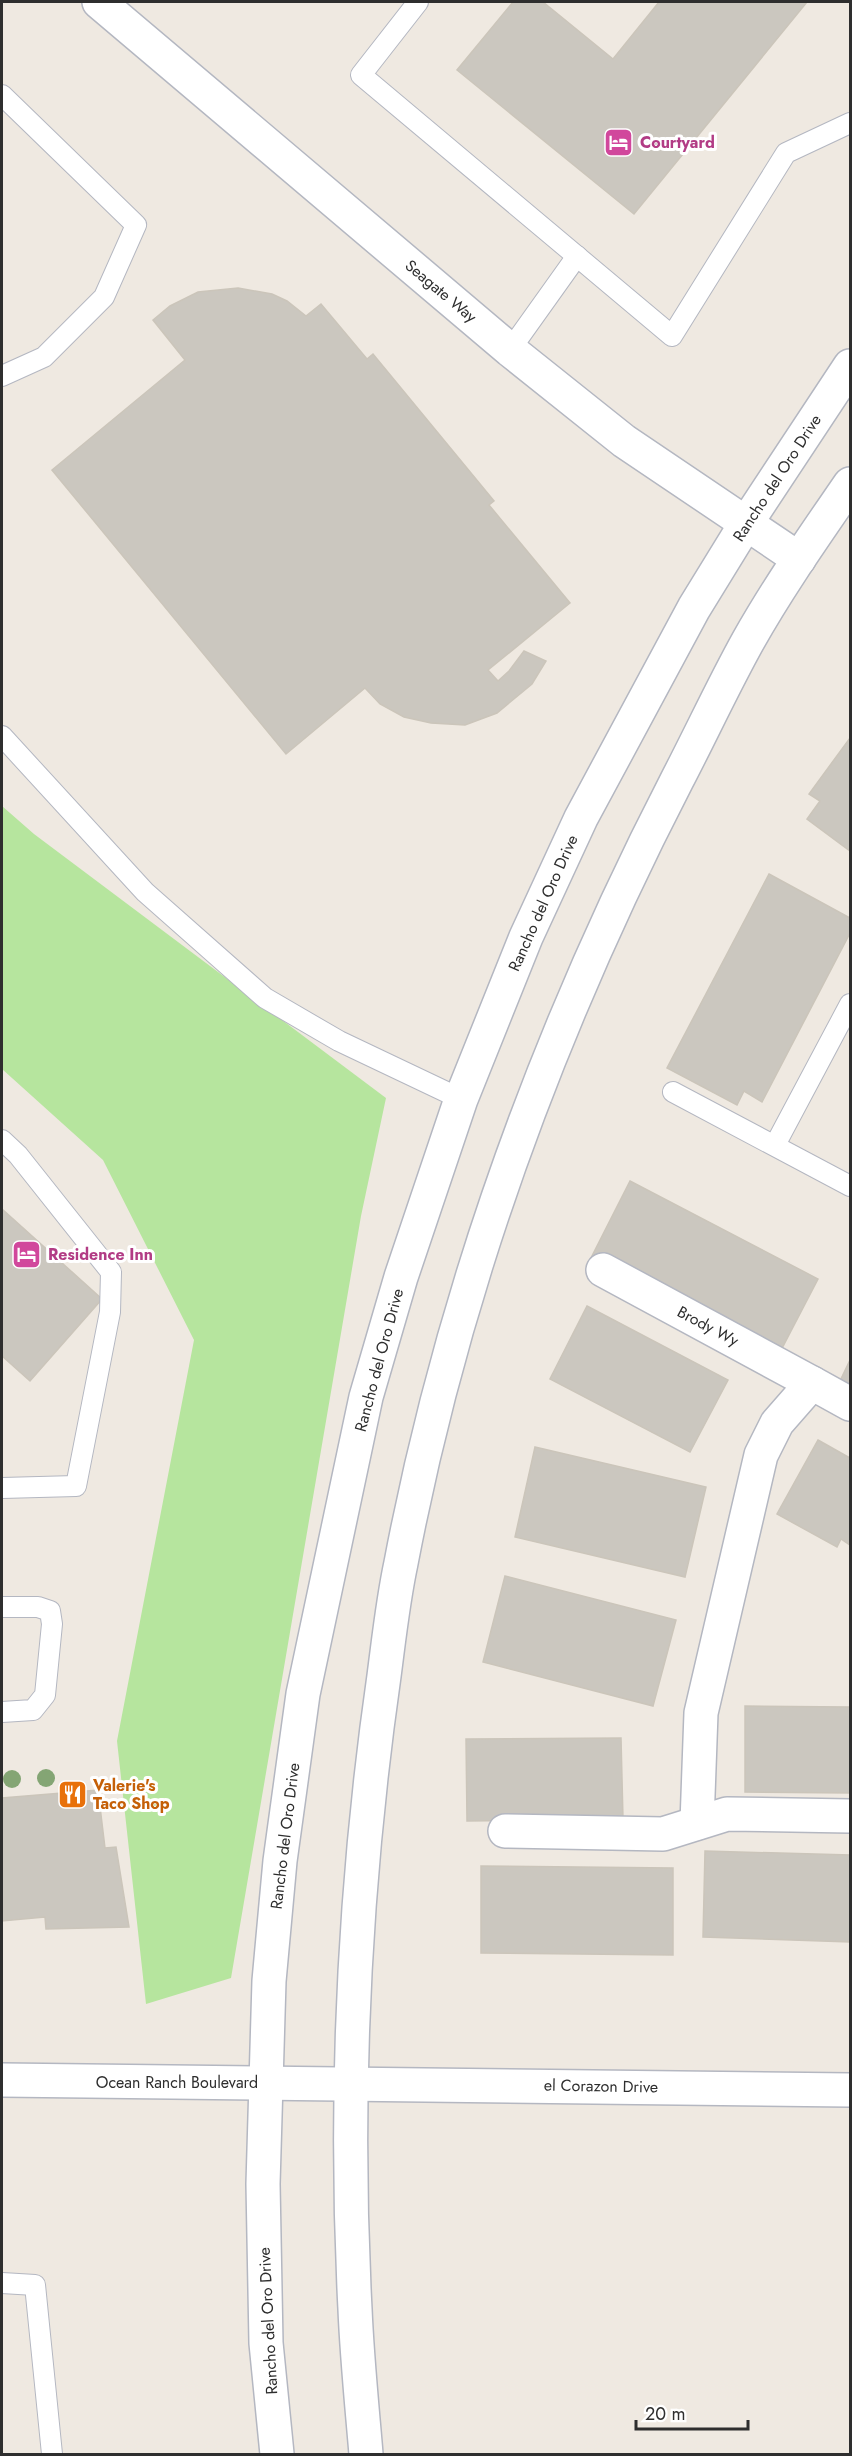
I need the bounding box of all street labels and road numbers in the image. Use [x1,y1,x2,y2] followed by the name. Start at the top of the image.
[400,254,483,328] street label: Seagate Way
[727,410,827,546] street label: Rancho del Oro Drive
[503,831,583,975] street label: Rancho del Oro Drive
[349,1286,409,1434] street label: Rancho del Oro Drive
[673,1300,744,1352] street label: Brody Wy
[265,1761,305,1911] street label: Rancho del Oro Drive
[96,2071,258,2094] street label: Ocean Ranch Boulevard
[544,2074,658,2098] street label: el Corazon Drive
[253,2247,283,2395] street label: Rancho del Oro Drive

